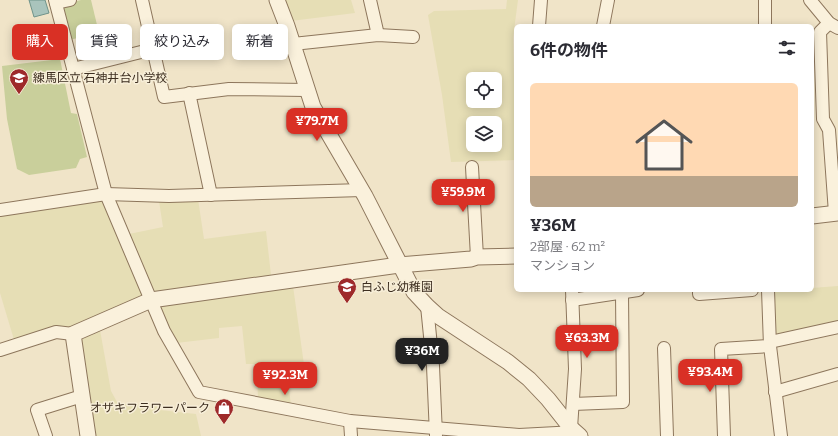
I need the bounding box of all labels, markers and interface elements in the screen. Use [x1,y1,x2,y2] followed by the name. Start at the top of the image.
[12,24,68,60] chip: 購入
[76,24,132,60] chip: 賃貸
[140,24,224,60] chip: 絞り込み
[232,24,288,60] chip: 新着
[776,37,798,59] icon: filters
[530,40,608,61] text: 6件の物件
[8,67,30,95] school or university icon: 練馬区立 石神井台小学校
[33,71,167,85] place label: 練馬区立 石神井台小学校
[466,72,502,152] map controls
[466,72,502,108] button: locate
[284,108,350,142] pin: ¥79.7M
[628,109,700,181] icon: home
[295,113,339,128] text: ¥79.7M
[466,116,502,152] button: layers
[430,179,496,213] pin: ¥59.9M
[441,184,485,199] text: ¥59.9M
[530,215,576,236] text: ¥36M
[530,239,605,254] text: 2部屋 · 62 m²
[530,258,595,273] text: マンション
[336,276,358,304] school or university icon: 白ふじ幼稚園
[361,280,433,294] place label: 白ふじ幼稚園
[554,325,620,359] pin: ¥63.3M
[564,330,610,345] text: ¥63.3M
[398,338,446,372] pin: ¥36M
[404,343,440,358] text: ¥36M
[677,359,743,393] pin: ¥93.4M
[252,362,318,396] pin: ¥92.3M
[687,364,733,379] text: ¥93.4M
[262,367,308,382] text: ¥92.3M
[213,397,235,425] shop icon: オザキフラワーパーク
[90,401,210,415] place label: オザキフラワーパーク

